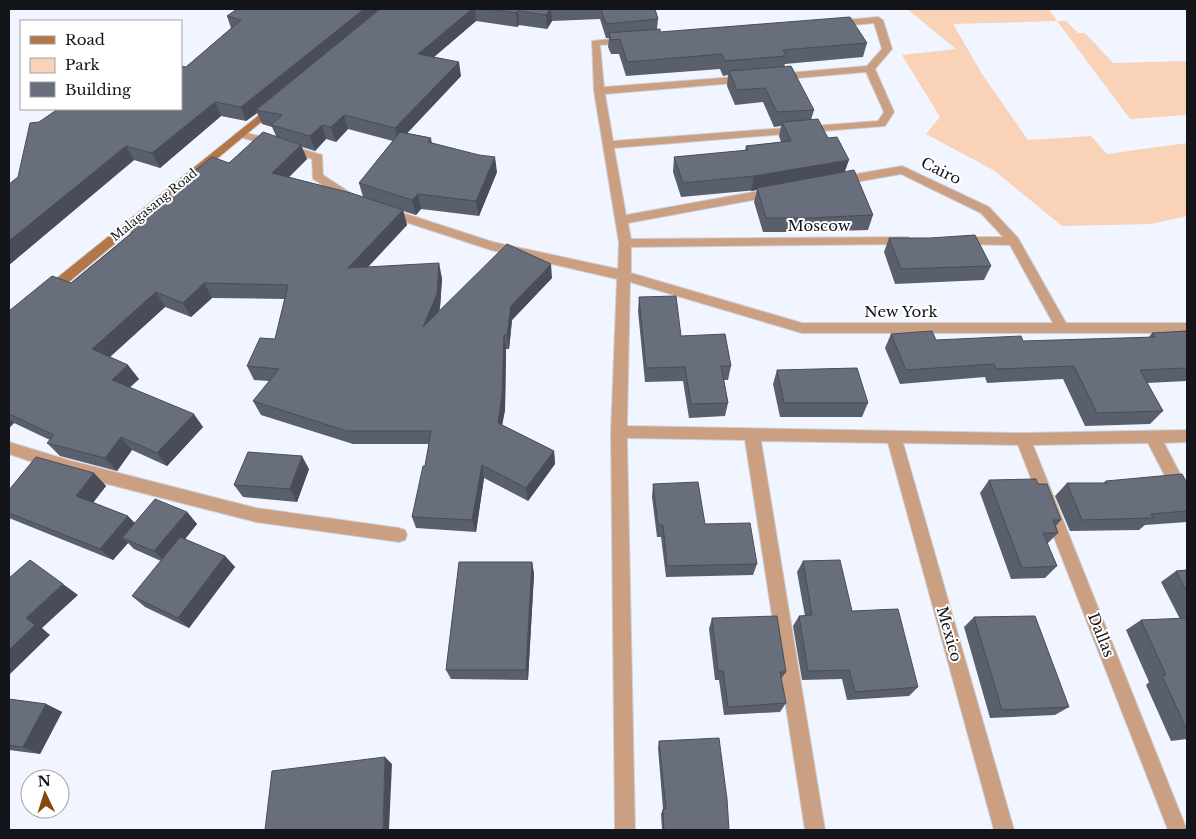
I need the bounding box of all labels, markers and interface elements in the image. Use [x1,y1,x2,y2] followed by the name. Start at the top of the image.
[20,20,182,110] legend
[65,30,105,49] text: Road
[65,55,101,74] text: Park
[65,80,132,99] text: Building
[918,153,965,188] street label: Cairo
[107,165,200,244] street label: Malagasang Road
[788,216,851,235] street label: Moscow
[864,302,938,321] street label: New York
[933,604,966,664] street label: Mexico
[1084,610,1119,660] street label: Dallas
[20,769,70,819] north arrow
[37,772,51,790] text: N

